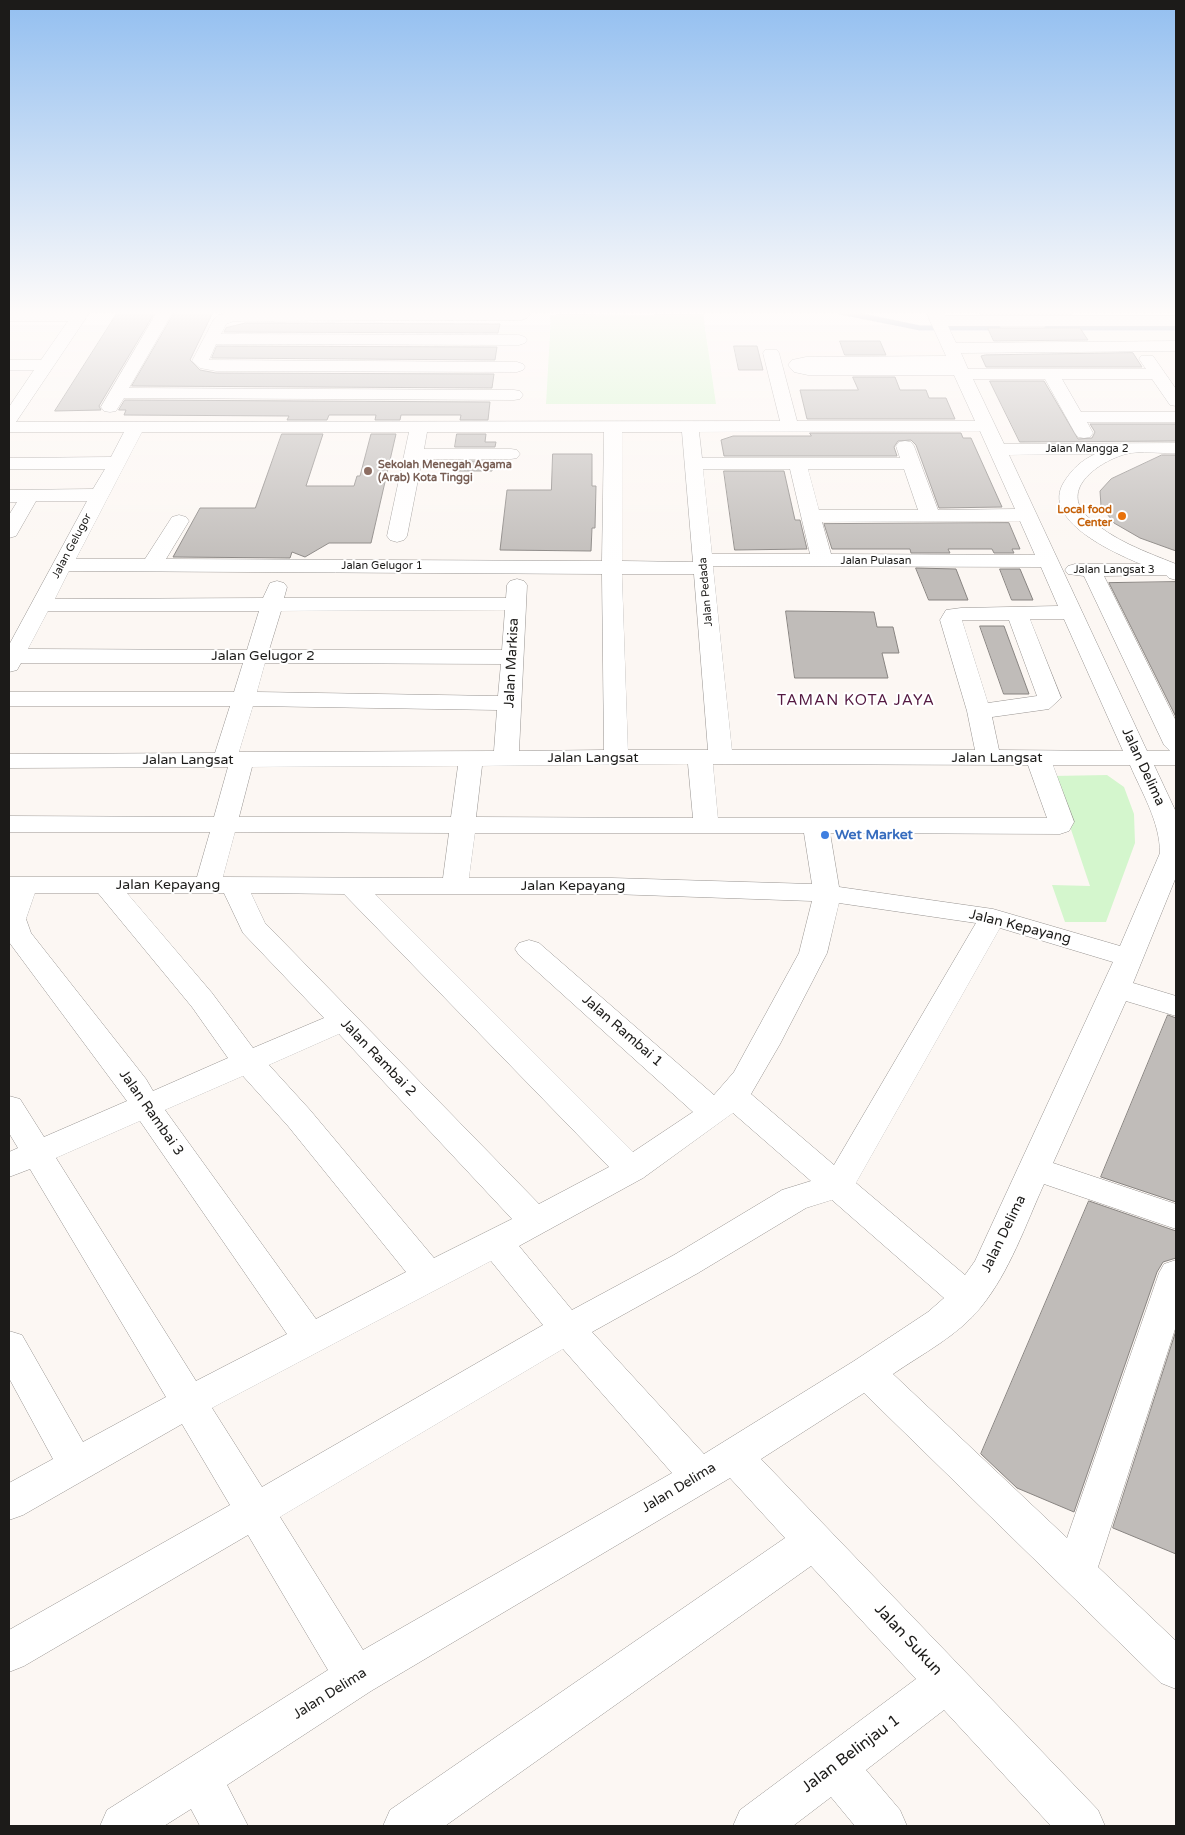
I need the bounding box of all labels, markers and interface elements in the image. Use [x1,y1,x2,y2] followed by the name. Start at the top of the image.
[1045,442,1129,456] street label: Jalan Mangga 2
[378,458,512,484] place label: Sekolah Menegah Agama (Arab) Kota Tinggi
[362,465,374,477] marker: Sekolah Menegah Agama (Arab) Kota Tinggi
[1057,503,1112,529] place label: Local food Center
[1116,510,1128,522] marker: Local food Center
[49,511,95,581] street label: Jalan Gelugor
[841,554,911,568] street label: Jalan Pulasan
[696,557,716,627] street label: Jalan Pedada
[341,559,423,573] street label: Jalan Gelugor 1
[1073,563,1155,577] street label: Jalan Langsat 3
[501,617,523,709] street label: Jalan Markisa
[211,648,315,664] street label: Jalan Gelugor 2
[775,692,937,710] district label: TAMAN KOTA JAYA
[1118,725,1168,809] street label: Jalan Delima
[548,750,638,766] street label: Jalan Langsat
[952,750,1042,766] street label: Jalan Langsat
[143,752,233,768] street label: Jalan Langsat
[835,827,913,843] place label: Wet Market
[819,829,831,841] marker: Wet Market
[116,877,220,893] street label: Jalan Kepayang
[521,878,625,894] street label: Jalan Kepayang
[967,906,1073,948] street label: Jalan Kepayang
[578,991,666,1071] street label: Jalan Rambai 1
[337,1016,419,1100] street label: Jalan Rambai 2
[115,1067,187,1159] street label: Jalan Rambai 3
[978,1193,1030,1275] street label: Jalan Delima
[639,1459,719,1517] street label: Jalan Delima
[870,1600,946,1680] street label: Jalan Sukun
[290,1665,370,1723] street label: Jalan Delima
[798,1711,904,1797] street label: Jalan Belinjau 1

